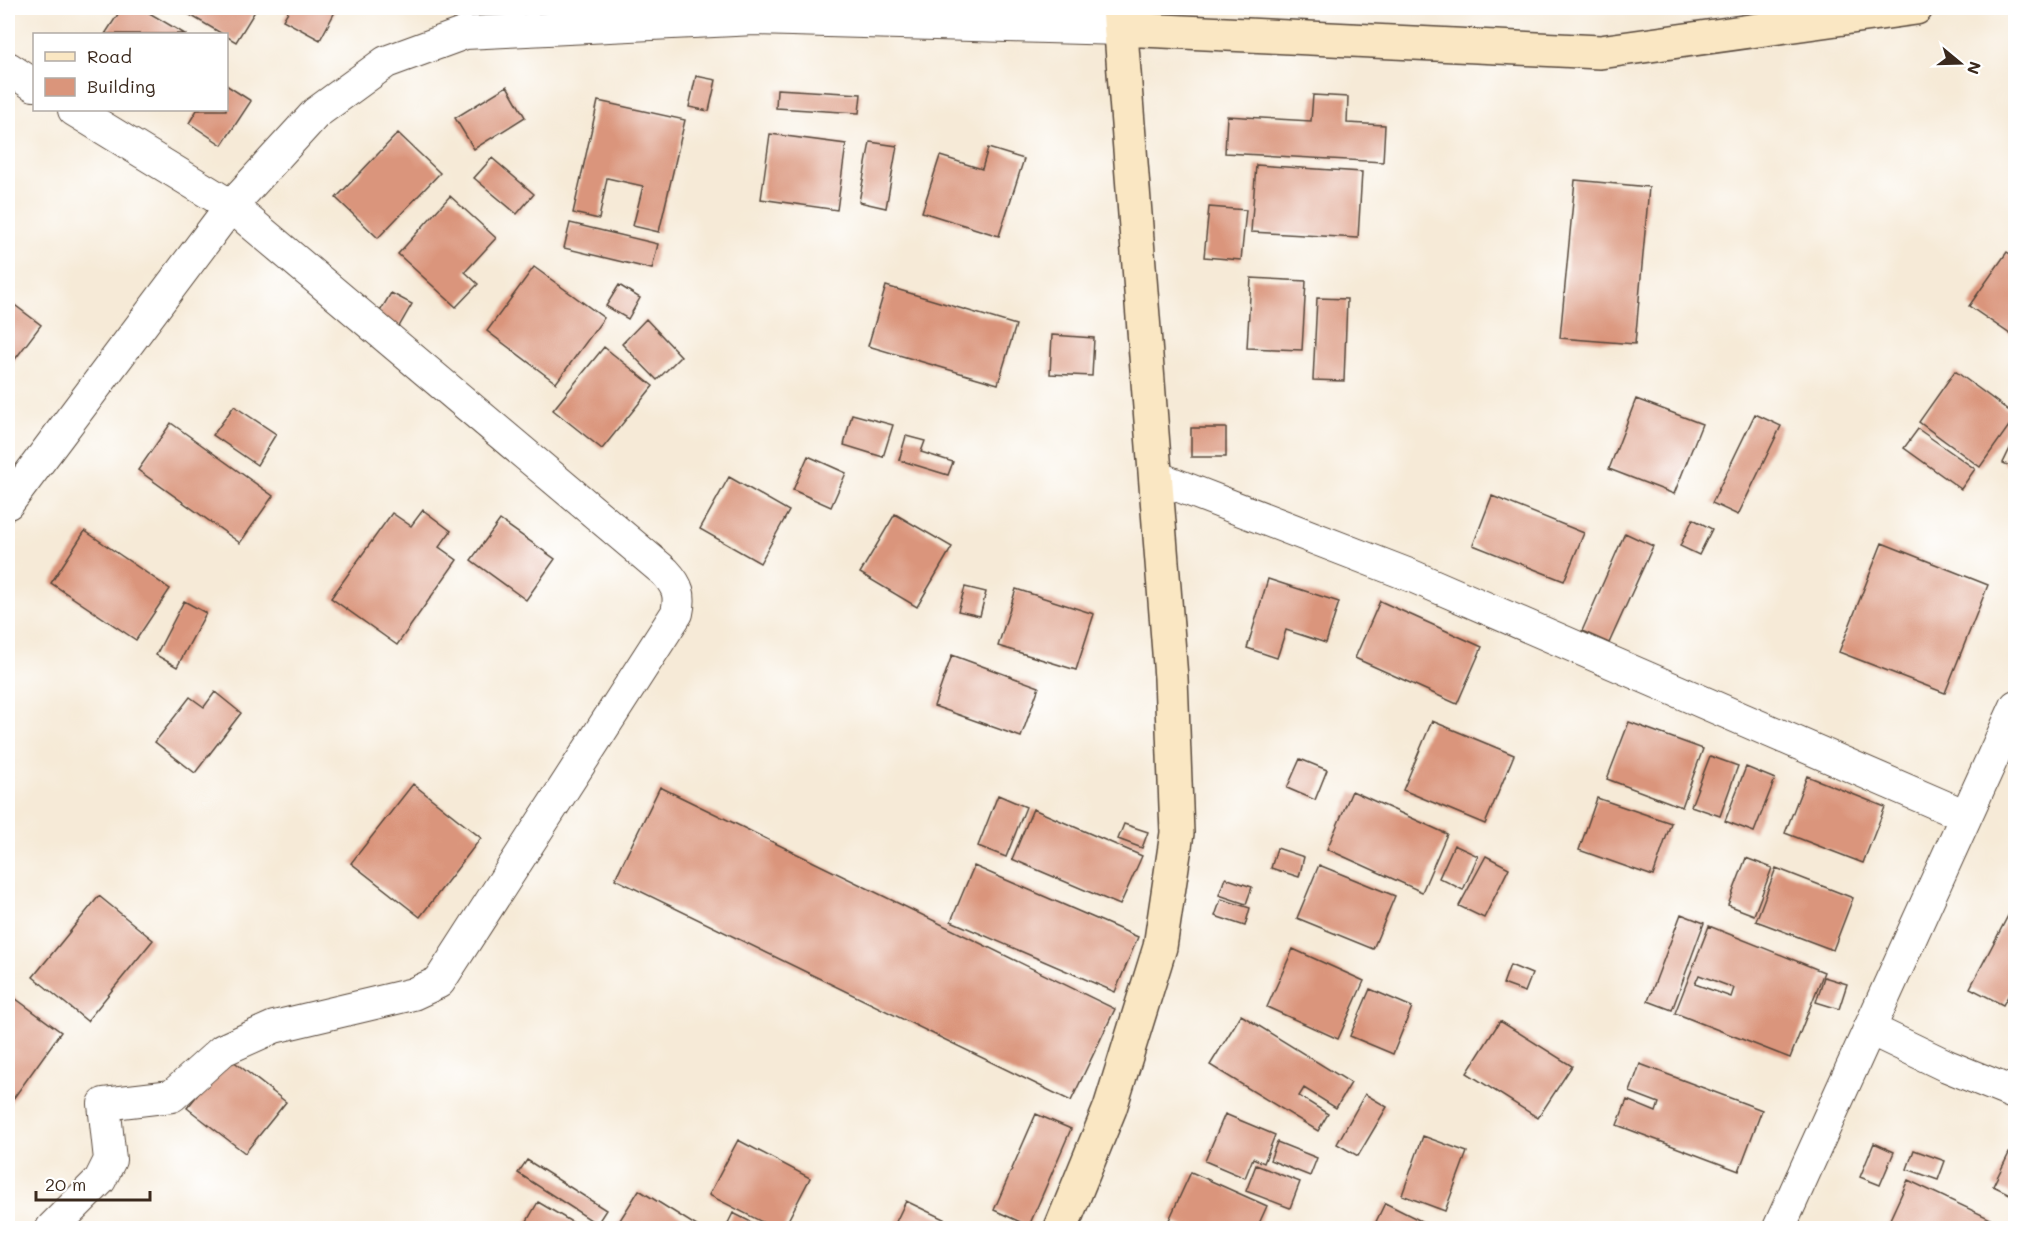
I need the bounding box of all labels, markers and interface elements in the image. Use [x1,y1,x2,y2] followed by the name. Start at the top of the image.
[33,33,228,111] legend
[1930,33,1990,93] north arrow
[87,44,132,68] text: Road
[1963,59,1987,77] text: N
[87,74,155,98] text: Building
[36,1164,150,1202] scale bar
[45,1172,86,1196] text: 20 m

